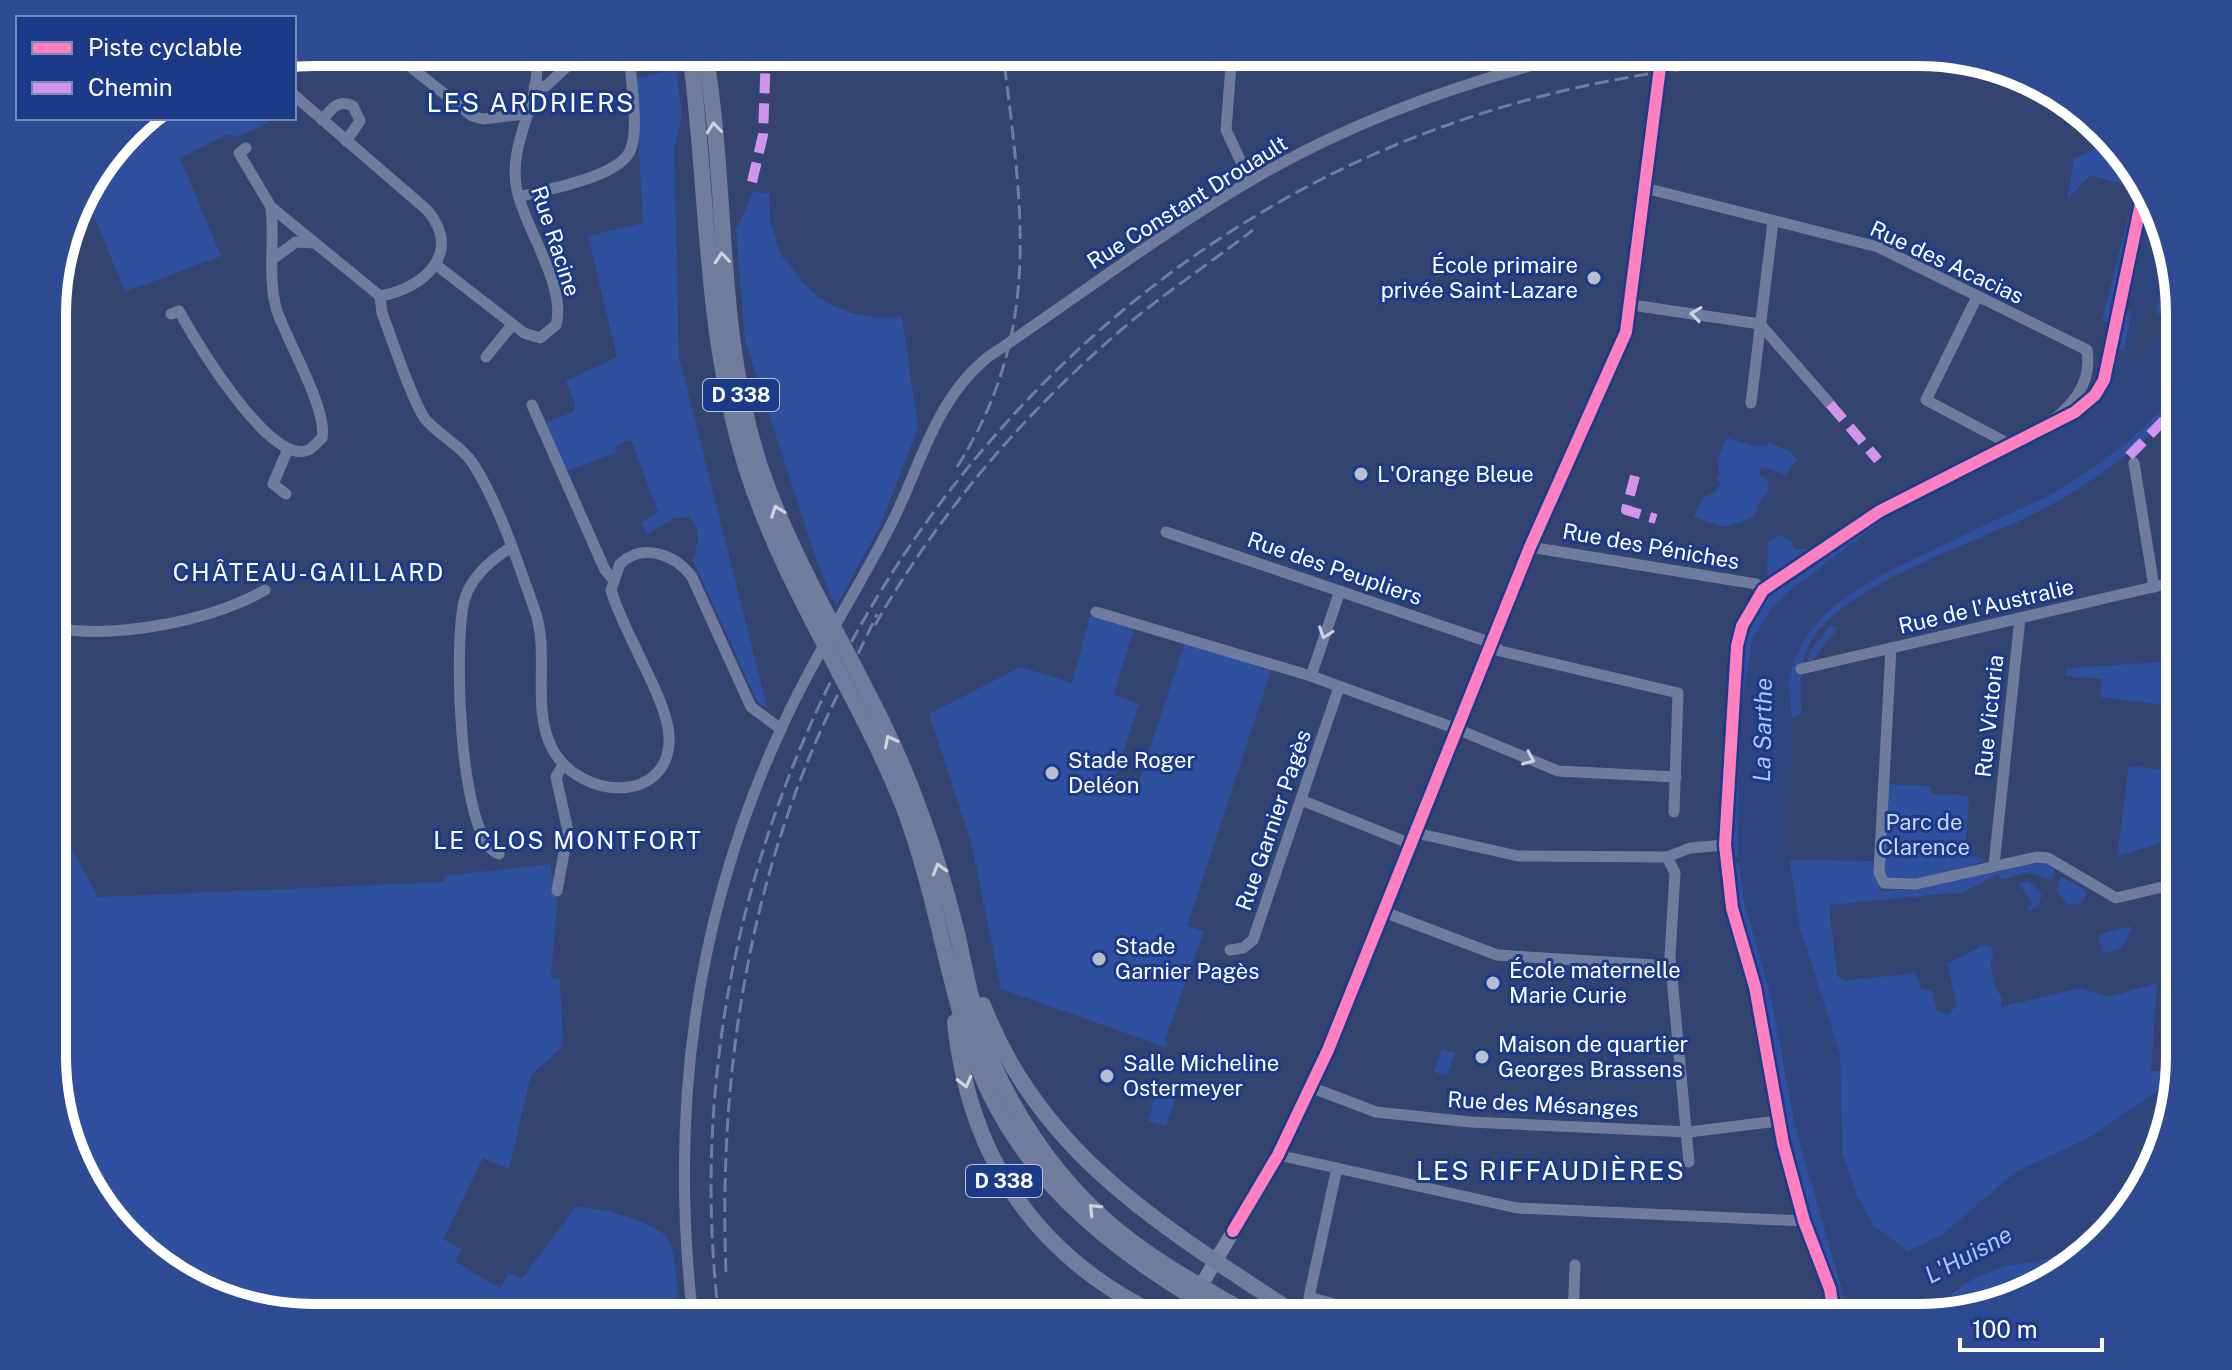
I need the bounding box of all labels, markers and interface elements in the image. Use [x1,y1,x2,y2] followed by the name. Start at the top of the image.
[16,16,296,120] legend
[88,33,242,61] text: Piste cyclable
[88,73,173,101] text: Chemin
[427,87,635,118] district label: LES ARDRIERS
[706,121,723,134] one-way arrow
[1082,130,1292,274] street label: Rue Constant Drouault
[526,183,586,299] street label: Rue Racine
[1866,215,2028,309] street label: Rue des Acacias
[714,251,731,264] one-way arrow
[1381,252,1578,303] place label: École primaire privée Saint-Lazare
[1585,269,1603,287] marker: École primaire privée Saint-Lazare
[1689,306,1703,323] one-way arrow
[703,379,779,411] road number: D 338
[1377,461,1534,487] place label: L'Orange Bleue
[1352,465,1370,483] marker: L'Orange Bleue
[770,505,787,519] one-way arrow
[1561,518,1741,574] street label: Rue des Péniches
[1244,526,1426,610] street label: Rue des Peupliers
[173,558,445,586] district label: CHÂTEAU-GAILLARD
[1896,573,2076,639] street label: Rue de l'Australie
[1319,626,1335,640] one-way arrow
[1970,653,2008,779] street label: Rue Victoria
[1747,678,1777,782] water label: La Sarthe
[1230,726,1316,914] street label: Rue Garnier Pagès
[885,734,900,749] one-way arrow
[1068,747,1195,798] place label: Stade Roger Deléon
[1521,750,1535,766] one-way arrow
[1043,764,1061,782] marker: Stade Roger Deléon
[1878,809,1970,860] park label: Parc de Clarence
[433,826,703,854] district label: LE CLOS MONTFORT
[931,862,948,876] one-way arrow
[1115,933,1259,984] place label: Stade Garnier Pagès
[1090,950,1108,968] marker: Stade Garnier Pagès
[1509,957,1681,1008] place label: École maternelle Marie Curie
[1484,974,1502,992] marker: École maternelle Marie Curie
[1498,1031,1688,1082] place label: Maison de quartier Georges Brassens
[1473,1048,1491,1066] marker: Maison de quartier Georges Brassens
[1123,1050,1279,1101] place label: Salle Micheline Ostermeyer
[1098,1067,1116,1085] marker: Salle Micheline Ostermeyer
[955,1074,972,1088] one-way arrow
[1447,1086,1639,1122] street label: Rue des Mésanges
[1416,1155,1686,1186] district label: LES RIFFAUDIÈRES
[966,1165,1042,1197] road number: D 338
[1089,1203,1103,1218] one-way arrow
[1920,1219,2016,1289] water label: L'Huisne
[1960,1302,2102,1352] scale bar
[1972,1315,2038,1343] text: 100 m

